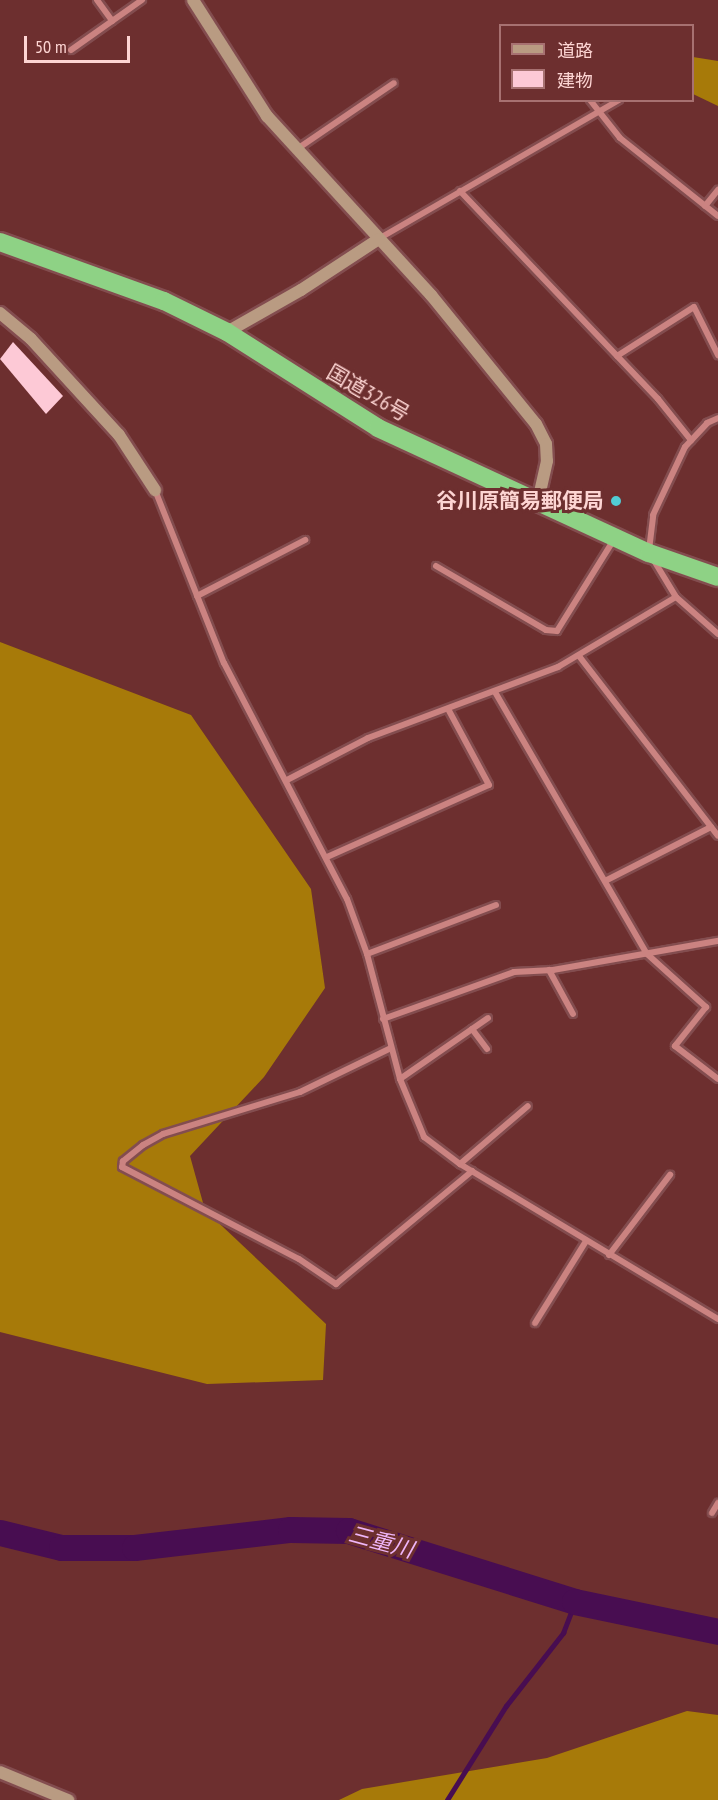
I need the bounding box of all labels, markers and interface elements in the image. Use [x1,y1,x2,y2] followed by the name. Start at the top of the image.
[27,24,134,62] scale bar
[499,24,694,102] legend
[35,35,67,58] text: 50 m
[557,39,593,62] text: 道路
[557,69,593,92] text: 建物
[322,359,414,427] street label: 国道326号
[436,488,604,514] place label: 谷川原簡易郵便局
[609,494,623,508] marker: 谷川原簡易郵便局
[346,1521,416,1563] water label: 三重川

